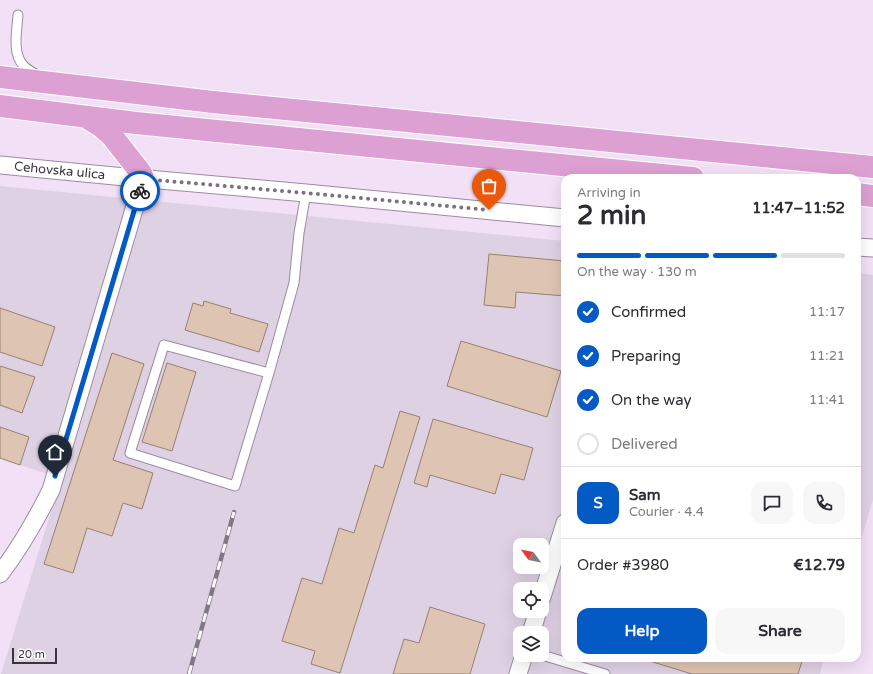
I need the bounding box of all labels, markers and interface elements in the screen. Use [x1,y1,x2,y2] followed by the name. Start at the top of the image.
[13,158,106,183] street label: Cehovska ulica
[472,169,506,210] pin
[120,171,160,211] courier
[478,175,500,197] icon: bag
[129,180,151,202] icon: bike
[577,185,641,201] text: Arriving in
[752,199,845,217] text: 11:47–11:52
[577,200,646,231] text: 2 min
[577,264,697,280] text: On the way · 130 m
[577,301,599,323] icon: check
[611,303,686,321] text: Confirmed
[809,304,845,320] text: 11:17
[577,345,599,367] icon: check
[611,347,681,365] text: Preparing
[809,348,845,364] text: 11:21
[577,389,599,411] icon: check
[611,391,691,409] text: On the way
[809,392,845,408] text: 11:41
[38,435,72,476] pin
[611,435,678,453] text: Delivered
[44,441,66,463] icon: home
[751,482,793,524] button: chat
[803,482,845,524] button: phone
[629,486,660,504] text: Sam
[593,494,603,512] text: S
[629,504,704,520] text: Courier · 4.4
[513,538,549,574] north arrow
[513,538,549,662] map controls
[577,556,669,574] text: Order #3980
[793,556,845,574] text: €12.79
[513,582,549,618] button: locate
[577,608,707,654] button: Help
[715,608,845,654] button: Share
[513,626,549,662] button: layers
[12,646,57,665] scale bar
[18,648,45,661] text: 20 m

